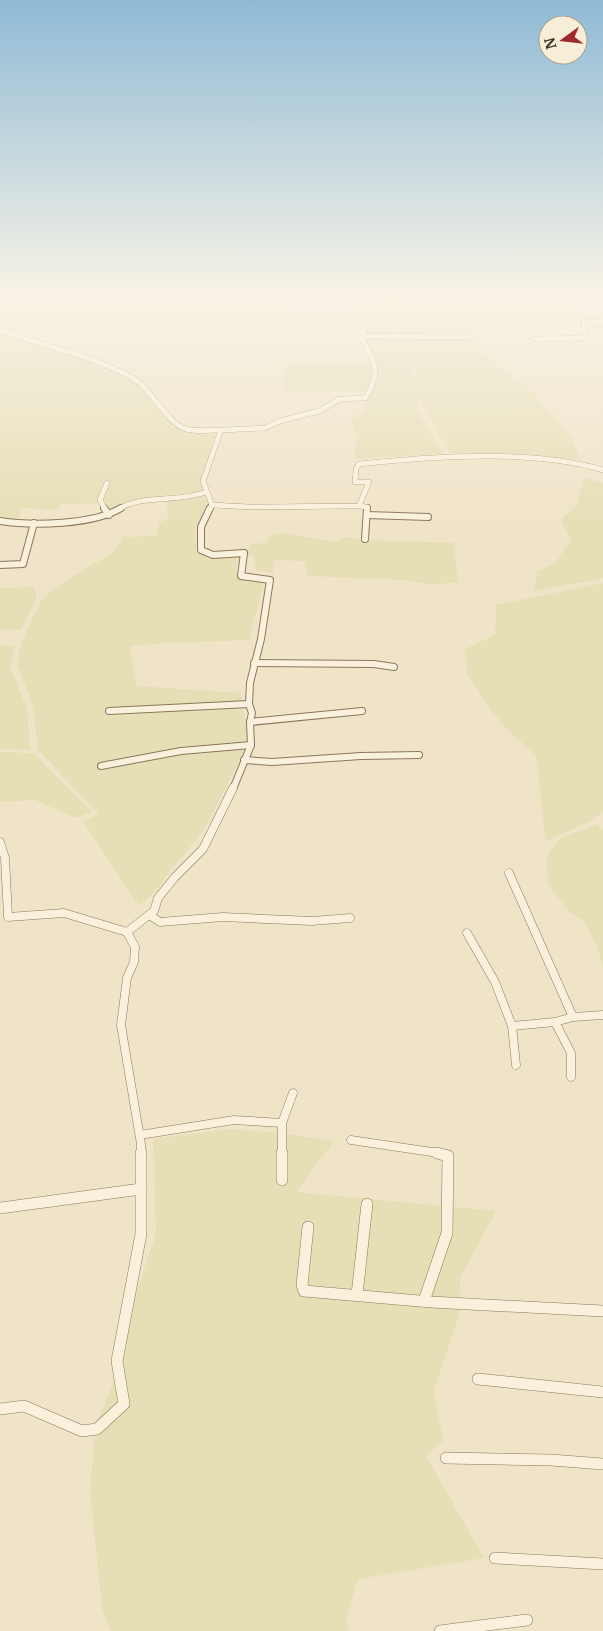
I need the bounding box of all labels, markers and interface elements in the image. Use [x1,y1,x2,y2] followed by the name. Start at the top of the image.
[538,15,588,65] north arrow
[540,36,561,51] text: N

